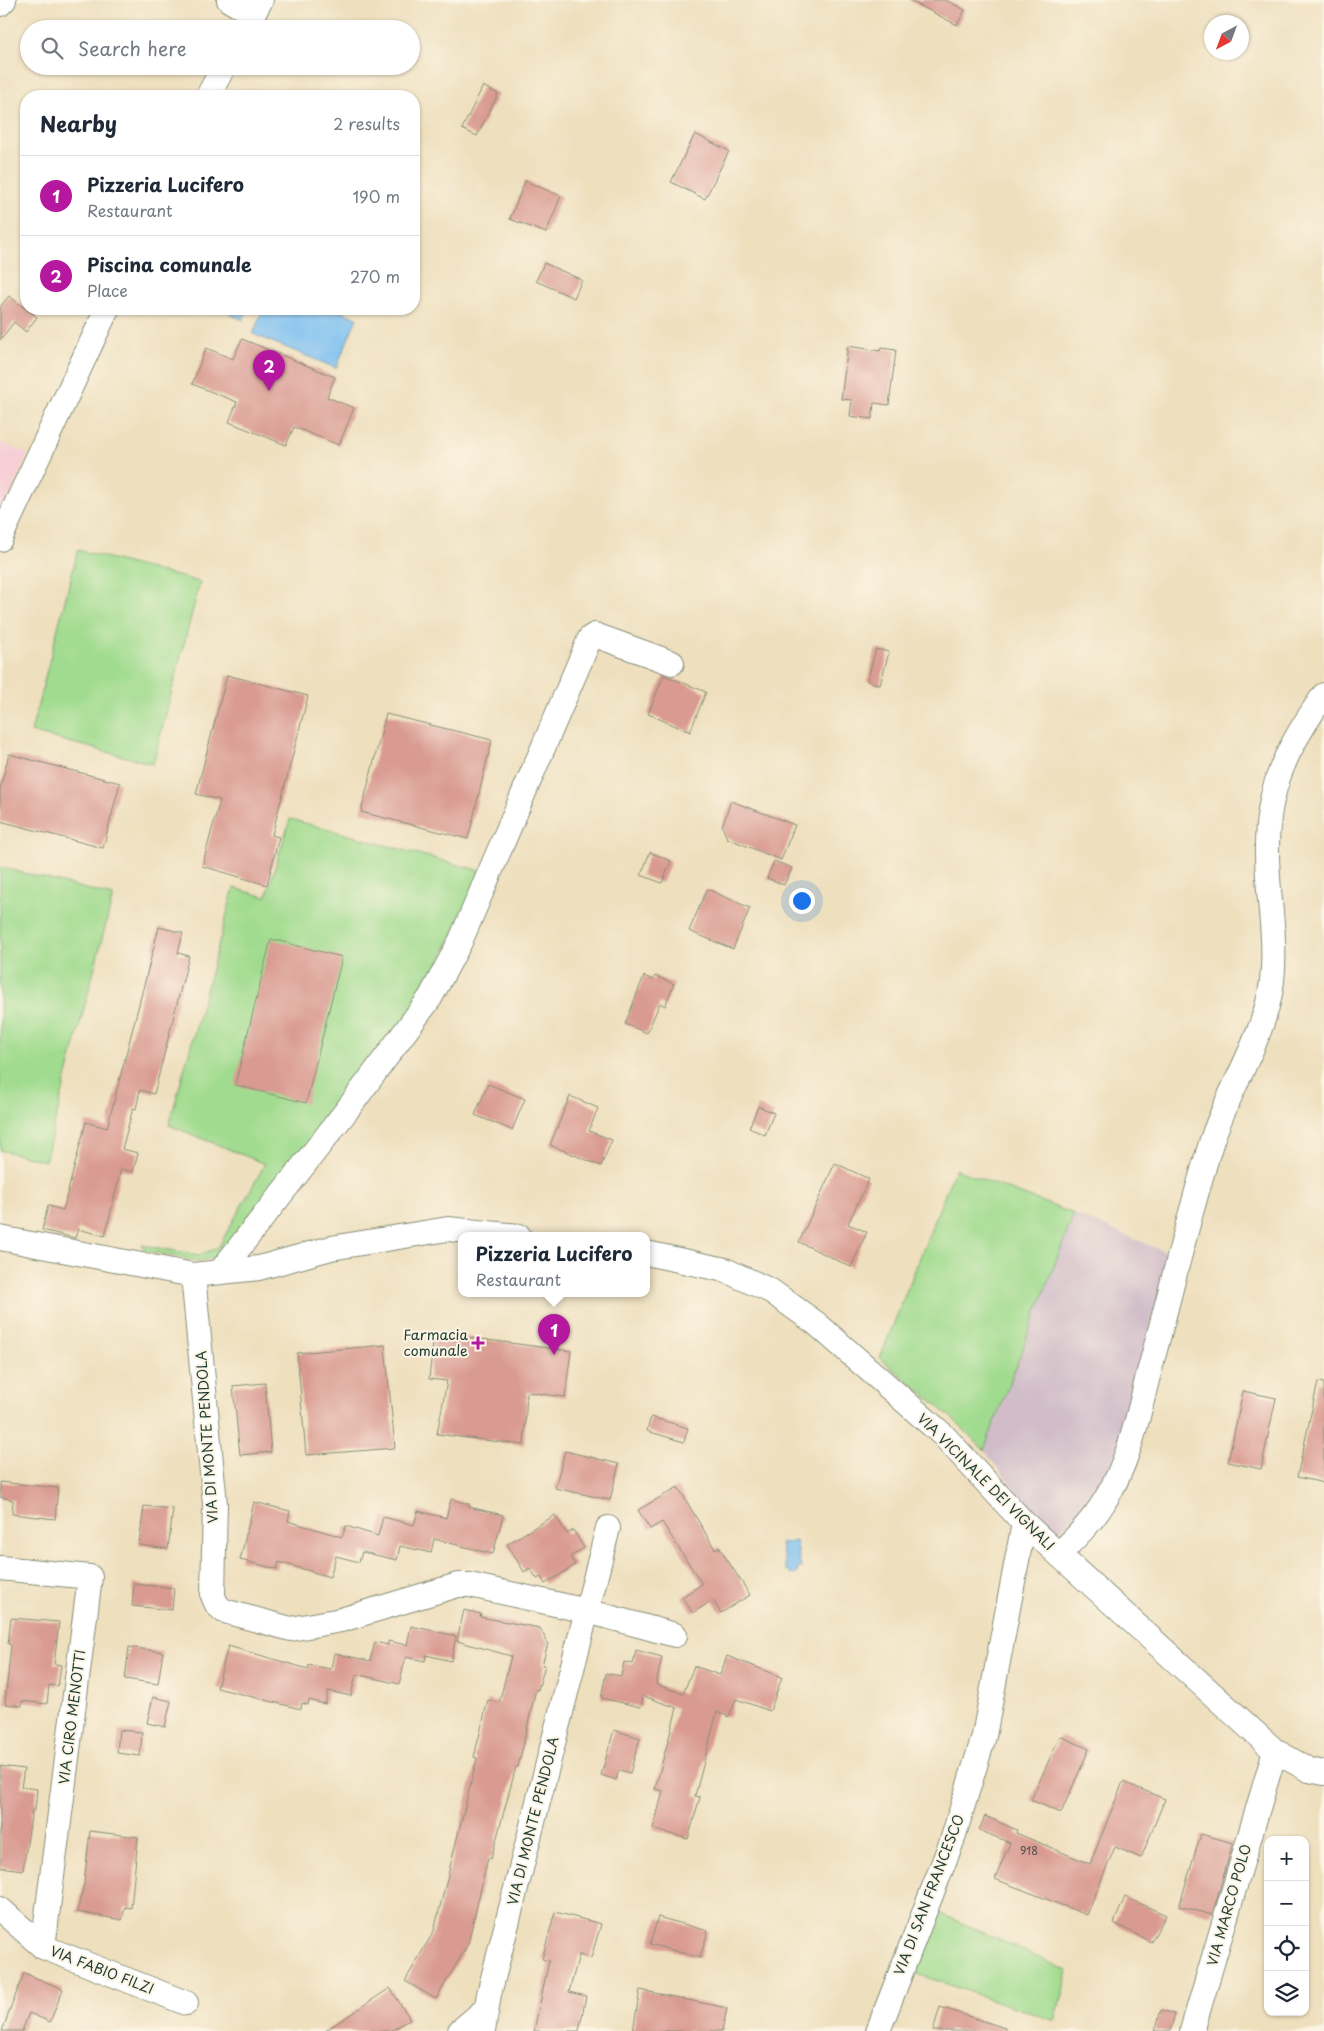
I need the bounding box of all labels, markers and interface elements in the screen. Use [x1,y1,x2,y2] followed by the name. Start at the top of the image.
[1204,15,1249,60] north arrow
[20,20,420,75] search box
[38,34,66,62] icon: search
[78,34,187,62] text: Search here
[40,107,117,139] text: Nearby
[333,111,400,135] text: 2 results
[87,170,244,198] text: Pizzeria Lucifero
[52,184,60,208] text: 1
[352,184,400,208] text: 190 m
[87,198,173,222] text: Restaurant
[87,250,252,278] text: Piscina comunale
[50,264,62,288] text: 2
[350,264,400,288] text: 270 m
[87,278,128,302] text: Place
[253,350,285,391] pin: 2
[789,888,815,914] your location
[458,1232,650,1297] popup
[475,1239,633,1267] text: Pizzeria Lucifero
[475,1267,561,1291] text: Restaurant
[538,1314,570,1355] pin: 1
[403,1324,468,1361] place label: Farmacia comunale
[472,1337,484,1349] marker: Farmacia comunale
[190,1350,223,1524] street label: VIA DI MONTE PENDOLA
[913,1408,1060,1555] street label: VIA VICINALE DEI VIGNALI
[53,1648,90,1786] street label: VIA CIRO MENOTTI
[501,1734,564,1907] street label: VIA DI MONTE PENDOLA
[888,1811,969,1978] street label: VIA DI SAN FRANCESCO
[1264,1836,1309,2016] map controls
[1264,1836,1309,1881] button: +
[1201,1841,1256,1968] street label: VIA MARCO POLO
[1020,1842,1038,1859] house number: 918
[1264,1881,1309,1926] button: −
[1264,1926,1309,1971] button: locate
[47,1940,157,1999] street label: VIA FABIO FILZI
[1264,1971,1309,2016] button: layers

